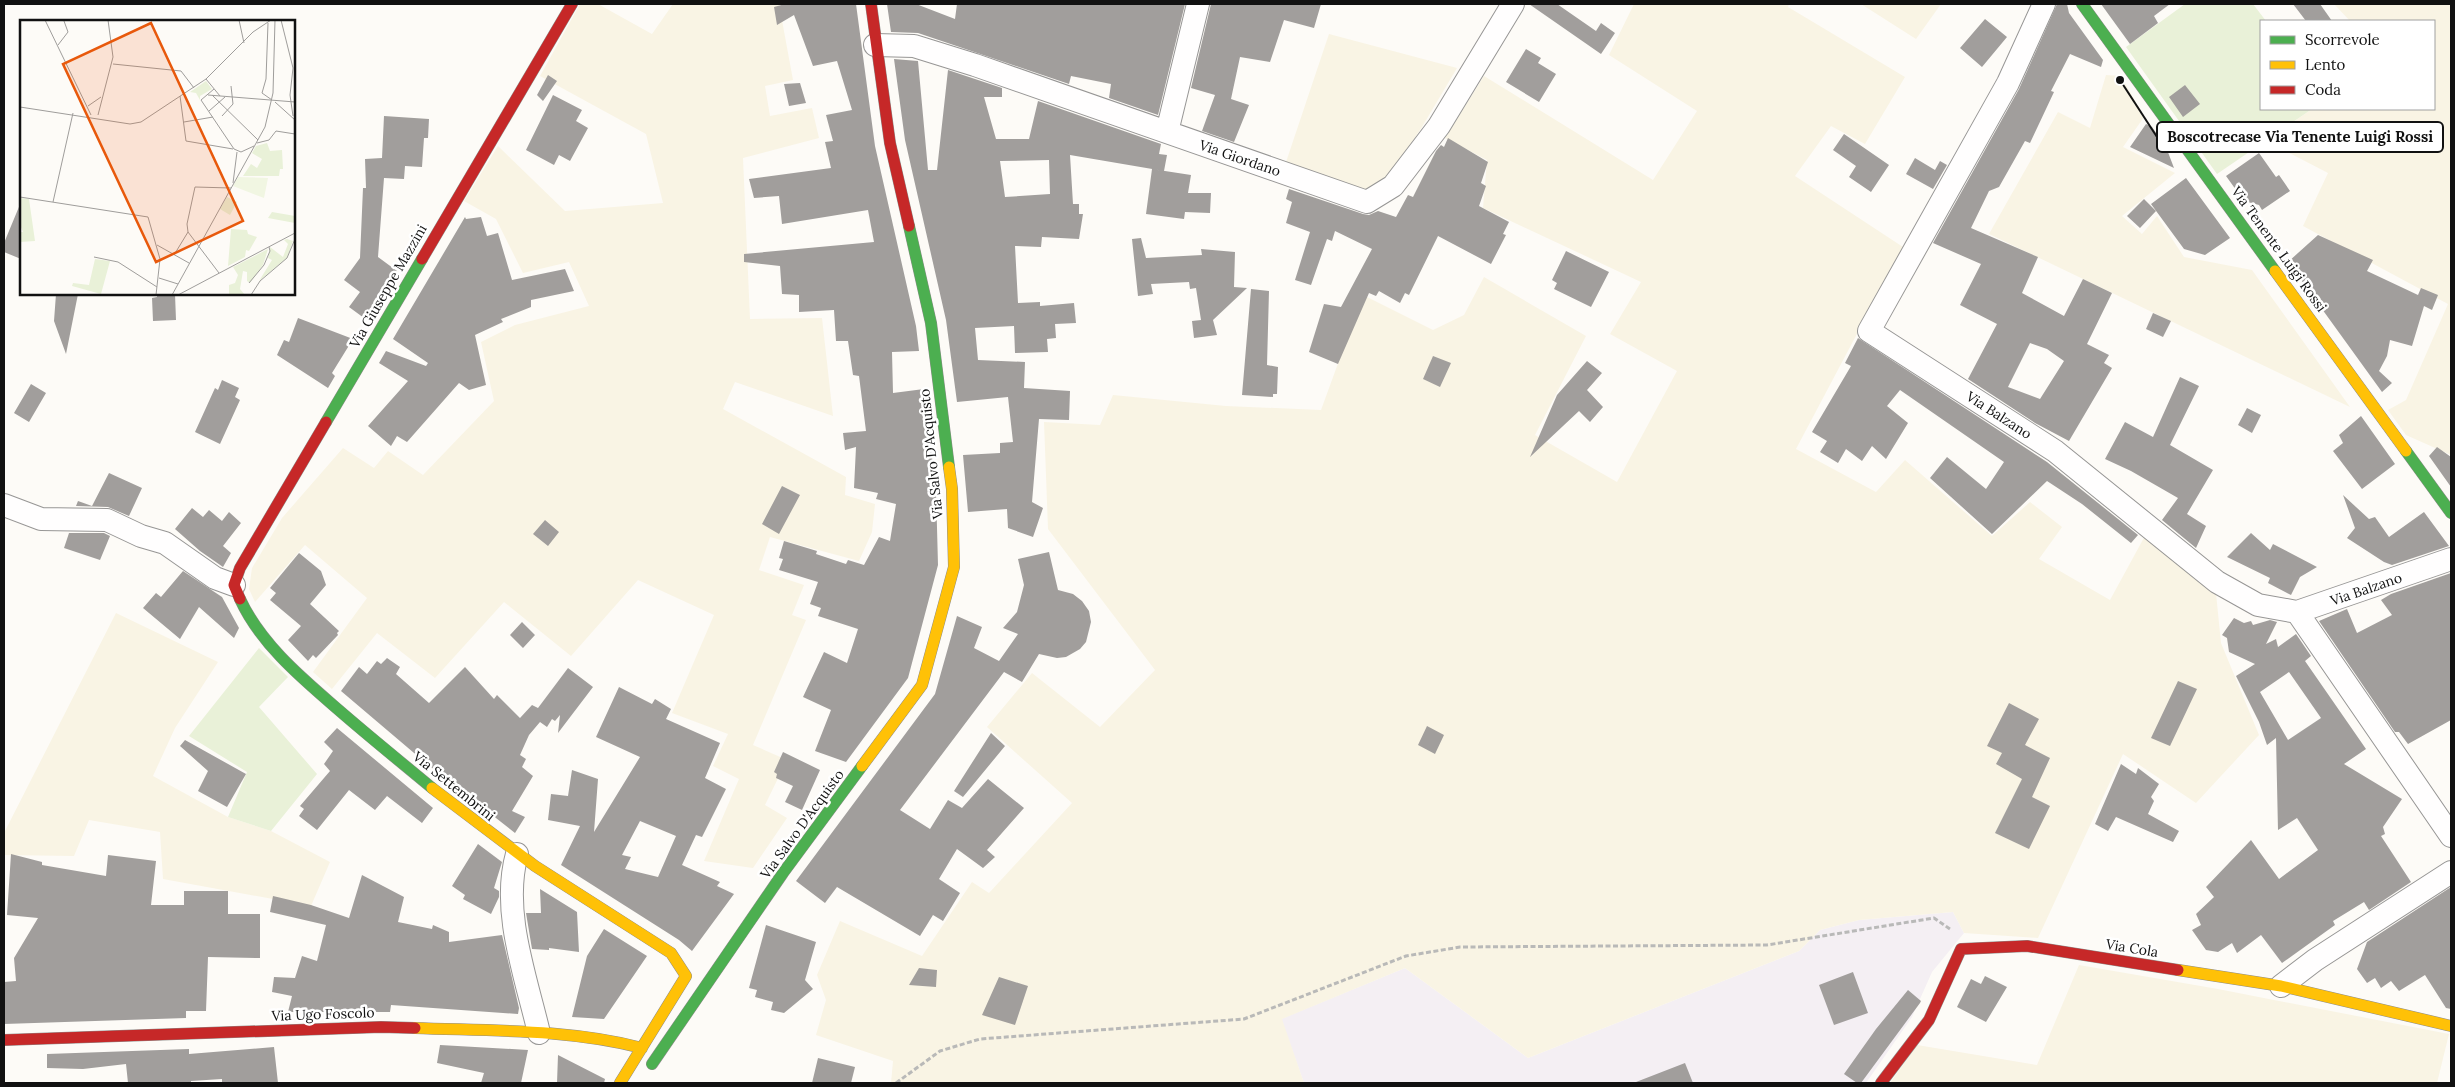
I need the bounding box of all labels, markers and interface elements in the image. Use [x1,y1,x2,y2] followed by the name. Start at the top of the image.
[20,20,295,295] inset map
[2260,20,2435,110] legend
[2305,30,2380,49] text: Scorrevole
[2305,55,2346,74] text: Lento
[2305,80,2341,99] text: Coda
[2157,122,2443,152] callout: Boscotrecase Via Tenente Luigi Rossi
[2167,127,2433,146] text: Boscotrecase Via Tenente Luigi Rossi
[1196,135,1283,180] street label: Via Giordano
[2227,182,2331,315] street label: Via Tenente Luigi Rossi
[345,221,431,352] street label: Via Giuseppe Mazzini
[1962,387,2035,443] street label: Via Balzano
[915,388,947,521] street label: Via Salvo D'Acquisto
[2327,568,2404,610] street label: Via Balzano
[408,747,499,825] street label: Via Settembrini
[756,766,848,883] street label: Via Salvo D'Acquisto
[2104,935,2159,961] street label: Via Cola
[270,1003,375,1025] street label: Via Ugo Foscolo

